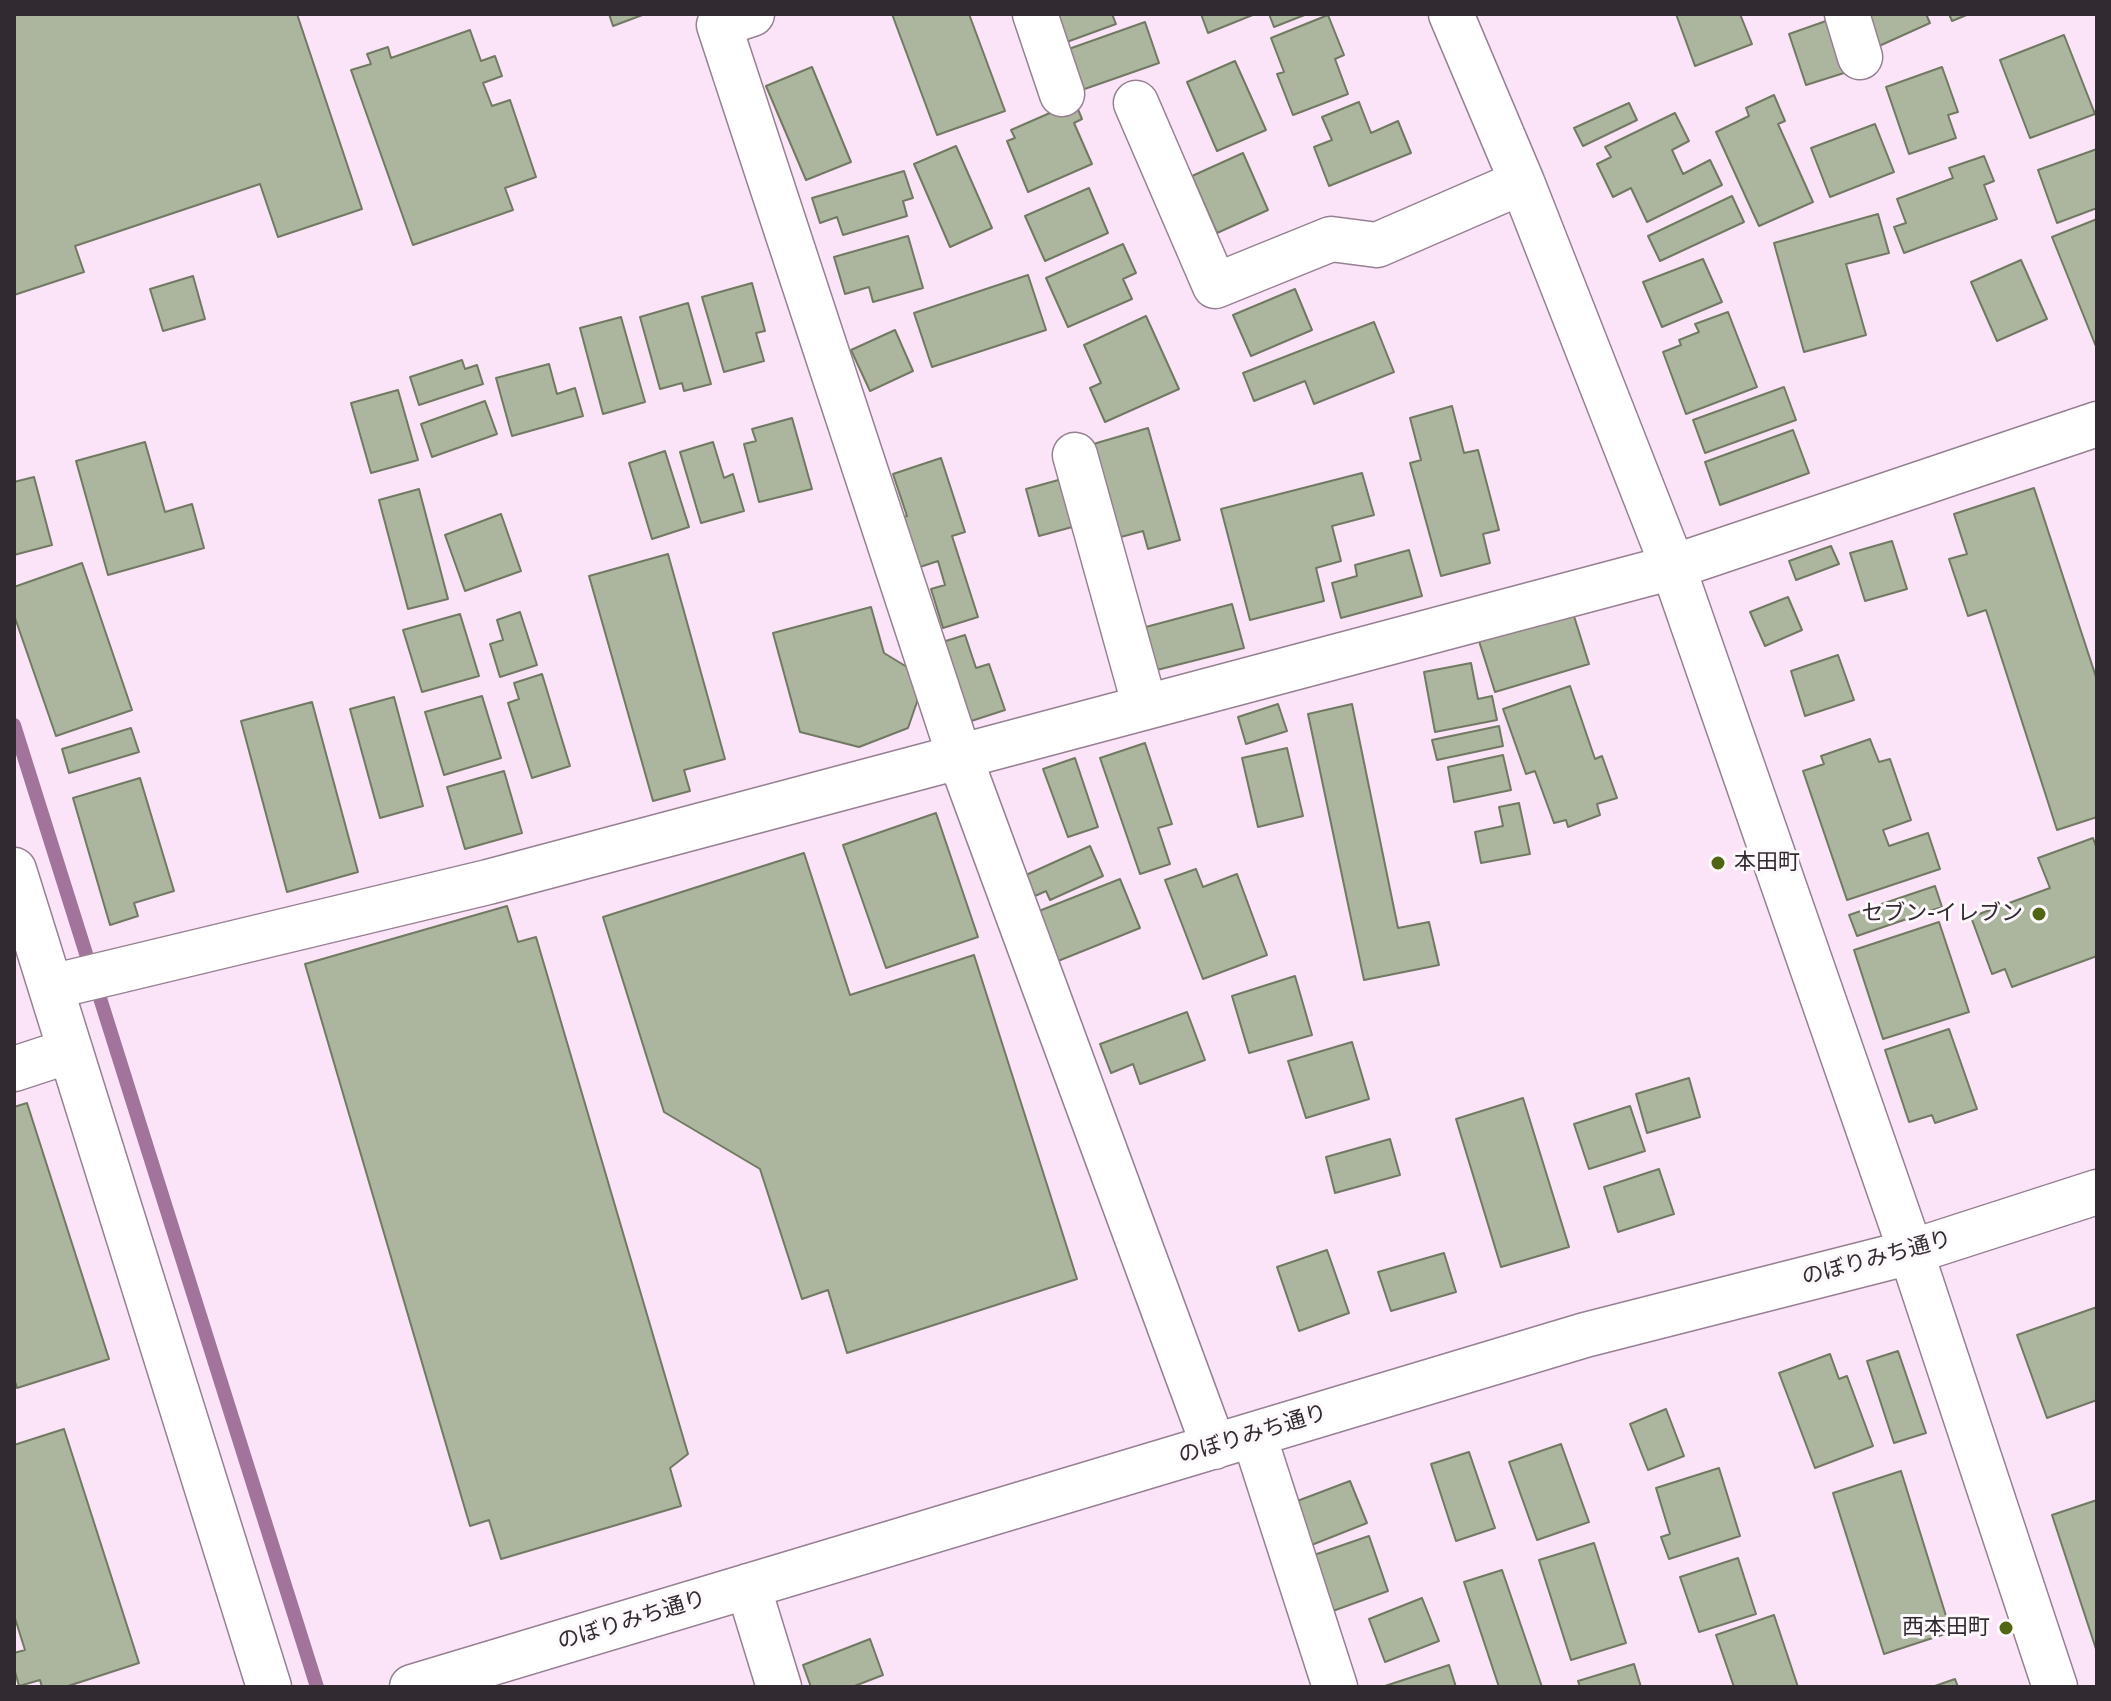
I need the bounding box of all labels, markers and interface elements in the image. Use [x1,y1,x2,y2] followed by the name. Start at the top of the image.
[1734,850,1800,876] place label: 本田町
[1709,854,1727,872] marker: 本田町
[1861,901,2023,927] place label: セブン-イレブン
[2030,905,2048,923] marker: セブン-イレブン
[1799,1226,1955,1292] street label: のぼりみち通り
[1176,1400,1330,1470] street label: のぼりみち通り
[555,1586,709,1656] street label: のぼりみち通り
[1902,1615,1990,1641] place label: 西本田町
[1997,1619,2015,1637] marker: 西本田町

